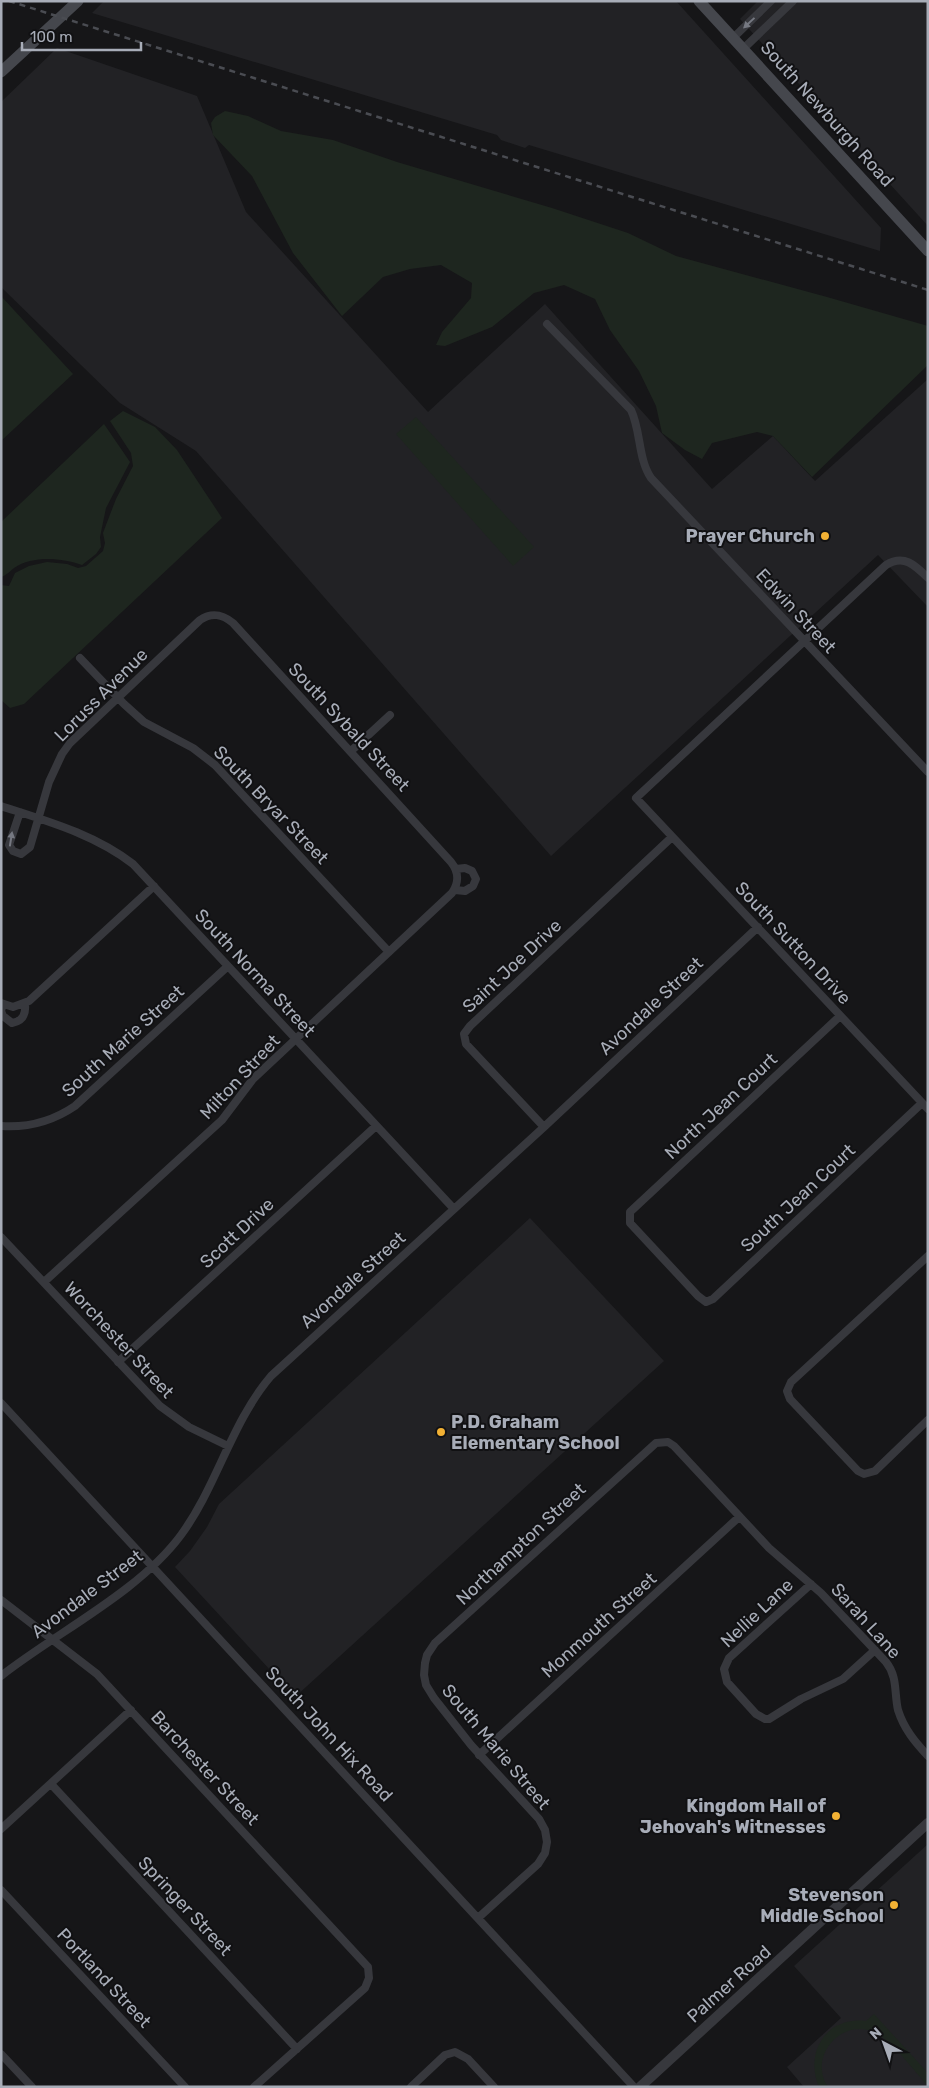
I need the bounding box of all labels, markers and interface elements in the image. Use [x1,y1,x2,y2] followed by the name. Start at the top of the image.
[743,17,755,29] one-way arrow
[22,20,141,52] scale bar
[30,28,72,46] text: 100 m
[756,37,898,191] street label: South Newburgh Road
[685,525,815,547] place label: Prayer Church
[819,530,831,542] marker: Prayer Church
[751,564,841,658] street label: Edwin Street
[50,644,152,746] street label: Loruss Avenue
[284,658,414,796] street label: South Sybald Street
[209,741,333,869] street label: South Bryar Street
[8,831,16,847] one-way arrow
[730,877,856,1009] street label: South Sutton Drive
[190,904,320,1042] street label: South Norma Street
[458,915,566,1017] street label: Saint Joe Drive
[595,952,707,1060] street label: Avondale Street
[57,980,189,1102] street label: South Marie Street
[195,1030,285,1124] street label: Milton Street
[660,1048,782,1164] street label: North Jean Court
[736,1139,860,1257] street label: South Jean Court
[195,1193,279,1273] street label: Scott Drive
[296,1227,410,1333] street label: Avondale Street
[59,1277,179,1403] street label: Worchester Street
[451,1411,620,1454] place label: P.D. Graham Elementary School
[435,1426,447,1438] marker: P.D. Graham Elementary School
[452,1478,590,1610] street label: Northampton Street
[27,1545,147,1643] street label: Avondale Street
[537,1568,661,1682] street label: Monmouth Street
[716,1574,798,1652] street label: Nellie Lane
[826,1579,906,1663] street label: Sarah Lane
[261,1662,397,1806] street label: South John Hix Road
[437,1680,555,1814] street label: South Marie Street
[146,1706,264,1830] street label: Barchester Street
[640,1795,826,1838] place label: Kingdom Hall of Jehovah's Witnesses
[830,1810,842,1822] marker: Kingdom Hall of Jehovah's Witnesses
[133,1852,237,1960] street label: Springer Street
[760,1884,884,1927] place label: Stevenson Middle School
[888,1899,900,1911] marker: Stevenson Middle School
[52,1924,156,2032] street label: Portland Street
[683,1941,775,2027] street label: Palmer Road
[859,2018,909,2068] north arrow
[866,2024,885,2043] text: N

